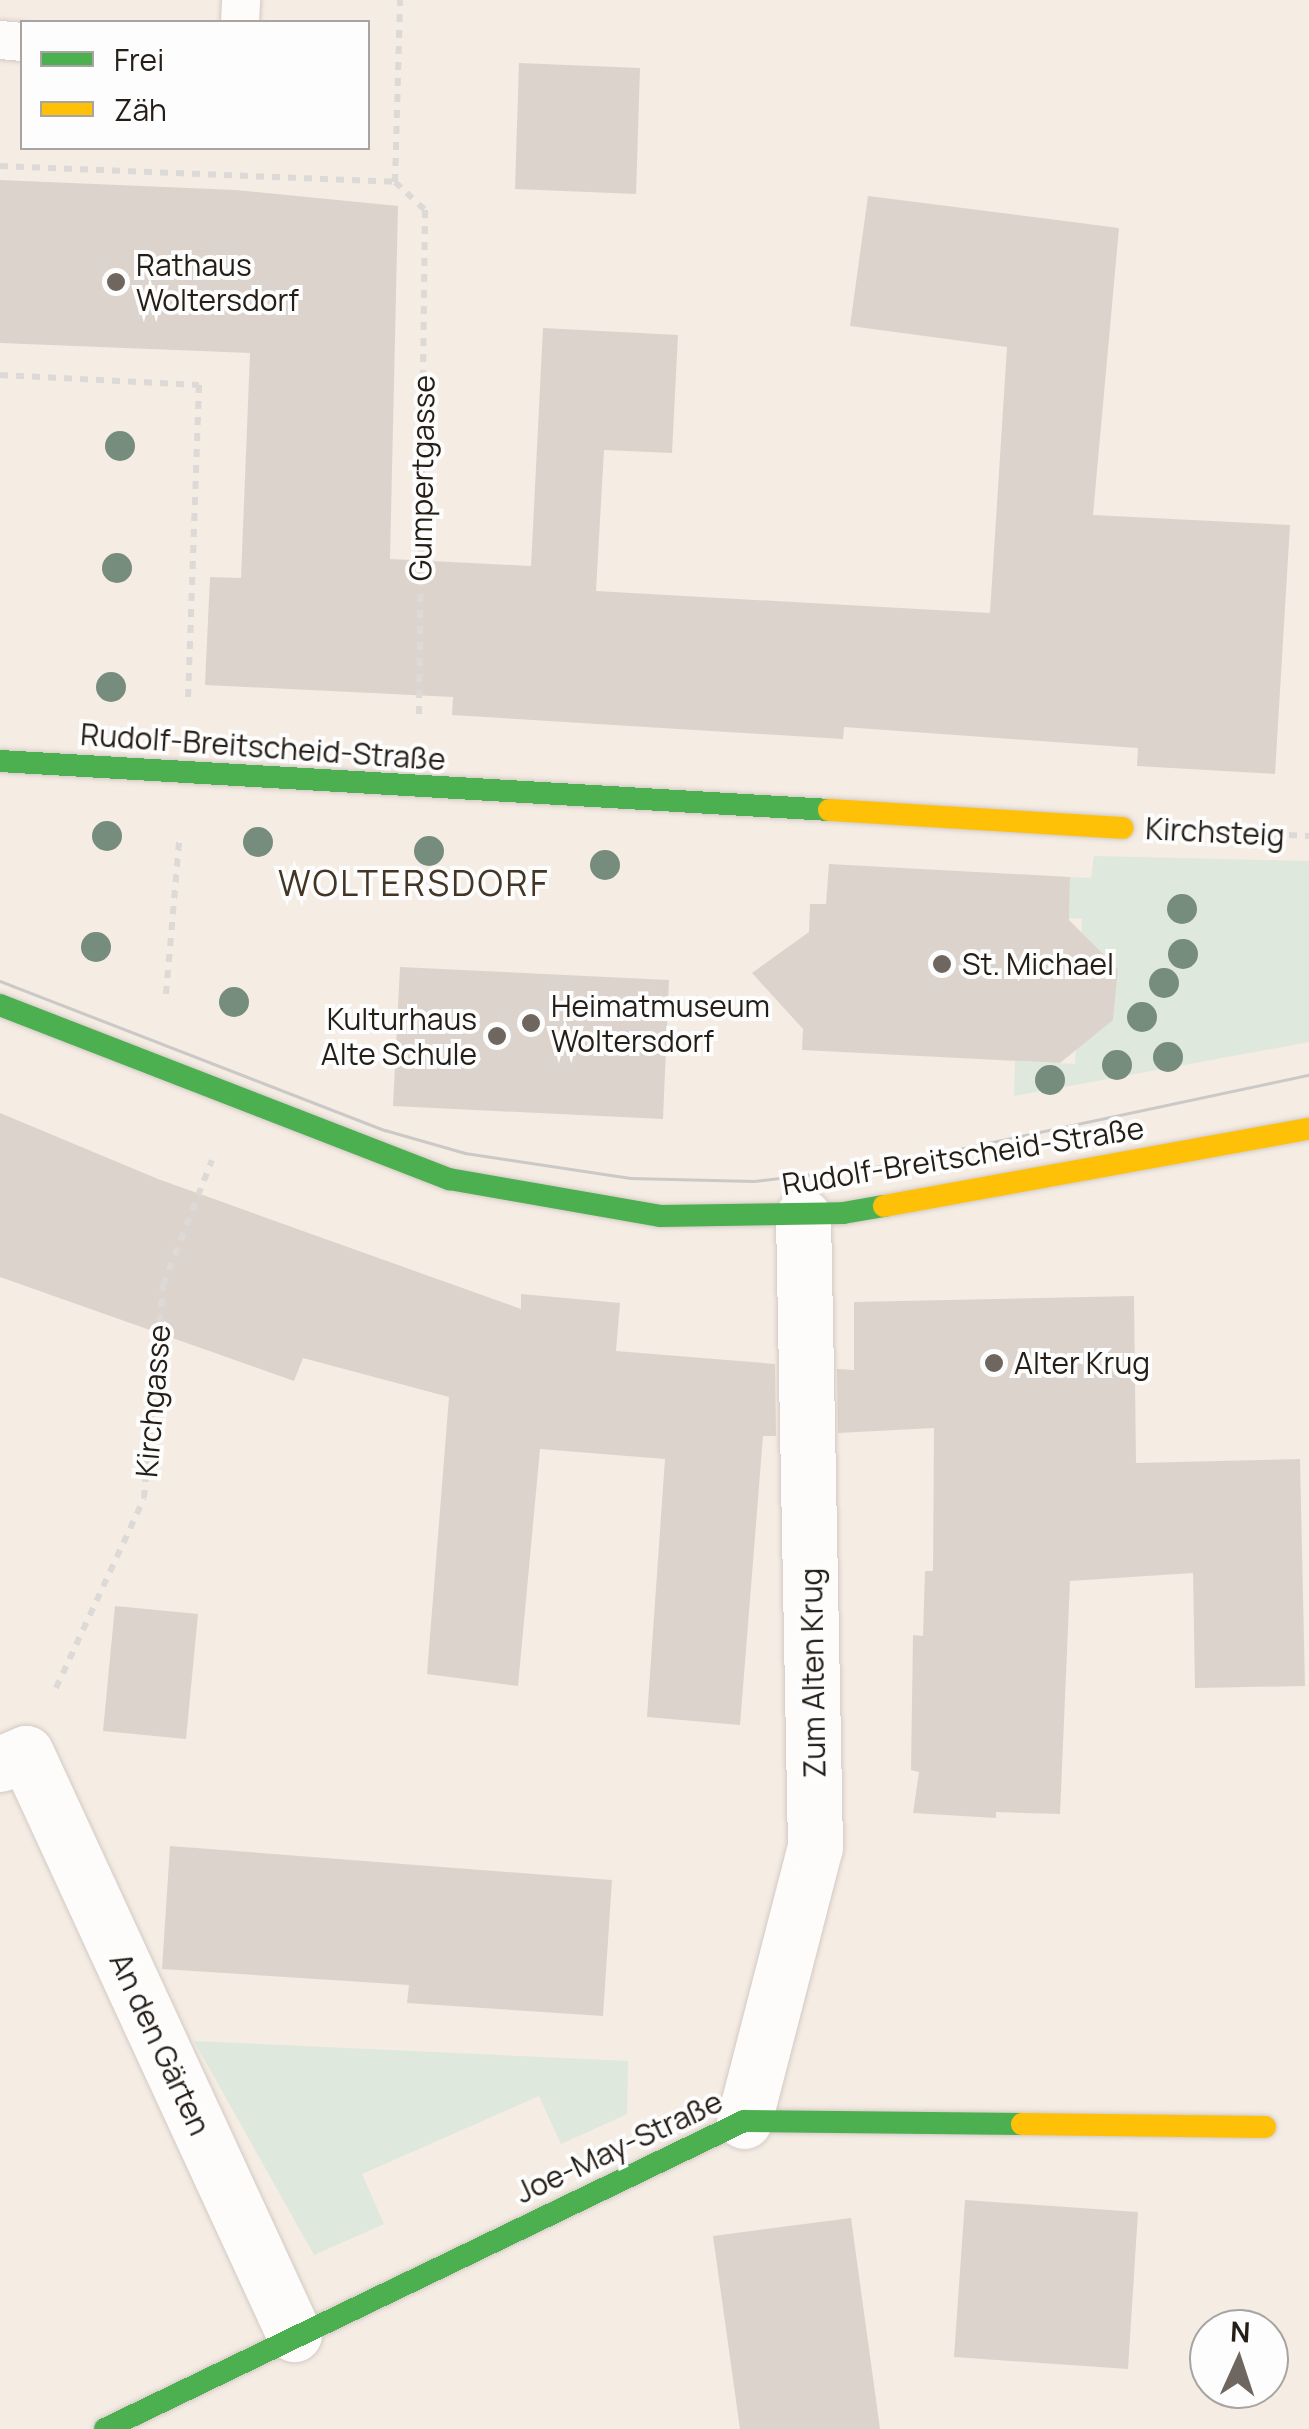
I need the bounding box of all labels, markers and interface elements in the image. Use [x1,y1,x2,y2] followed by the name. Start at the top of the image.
[20,20,370,150] legend
[114,39,164,80] text: Frei
[114,89,167,130] text: Zäh
[136,247,299,318] place label: Rathaus Woltersdorf
[105,271,127,293] marker: Rathaus Woltersdorf
[402,375,442,581] street label: Gumpertgasse
[79,716,447,778] street label: Rudolf-Breitscheid-Straße
[1145,810,1285,854] street label: Kirchsteig
[278,862,550,904] district label: WOLTERSDORF
[962,946,1114,982] place label: St. Michael
[931,953,953,975] marker: St. Michael
[551,988,770,1058] place label: Heimatmuseum Woltersdorf
[321,1001,477,1072] place label: Kulturhaus Alte Schule
[520,1012,542,1034] marker: Heimatmuseum Woltersdorf
[486,1025,508,1047] marker: Kulturhaus Alte Schule
[779,1110,1147,1202] street label: Rudolf-Breitscheid-Straße
[128,1323,178,1479] street label: Kirchgasse
[1014,1345,1150,1381] place label: Alter Krug
[983,1352,1005,1374] marker: Alter Krug
[793,1568,833,1778] street label: Zum Alten Krug
[102,1947,218,2141] street label: An den Gärten
[510,2083,728,2211] street label: Joe-May-Straße
[1189,2309,1289,2409] north arrow
[1229,2312,1251,2351] text: N

